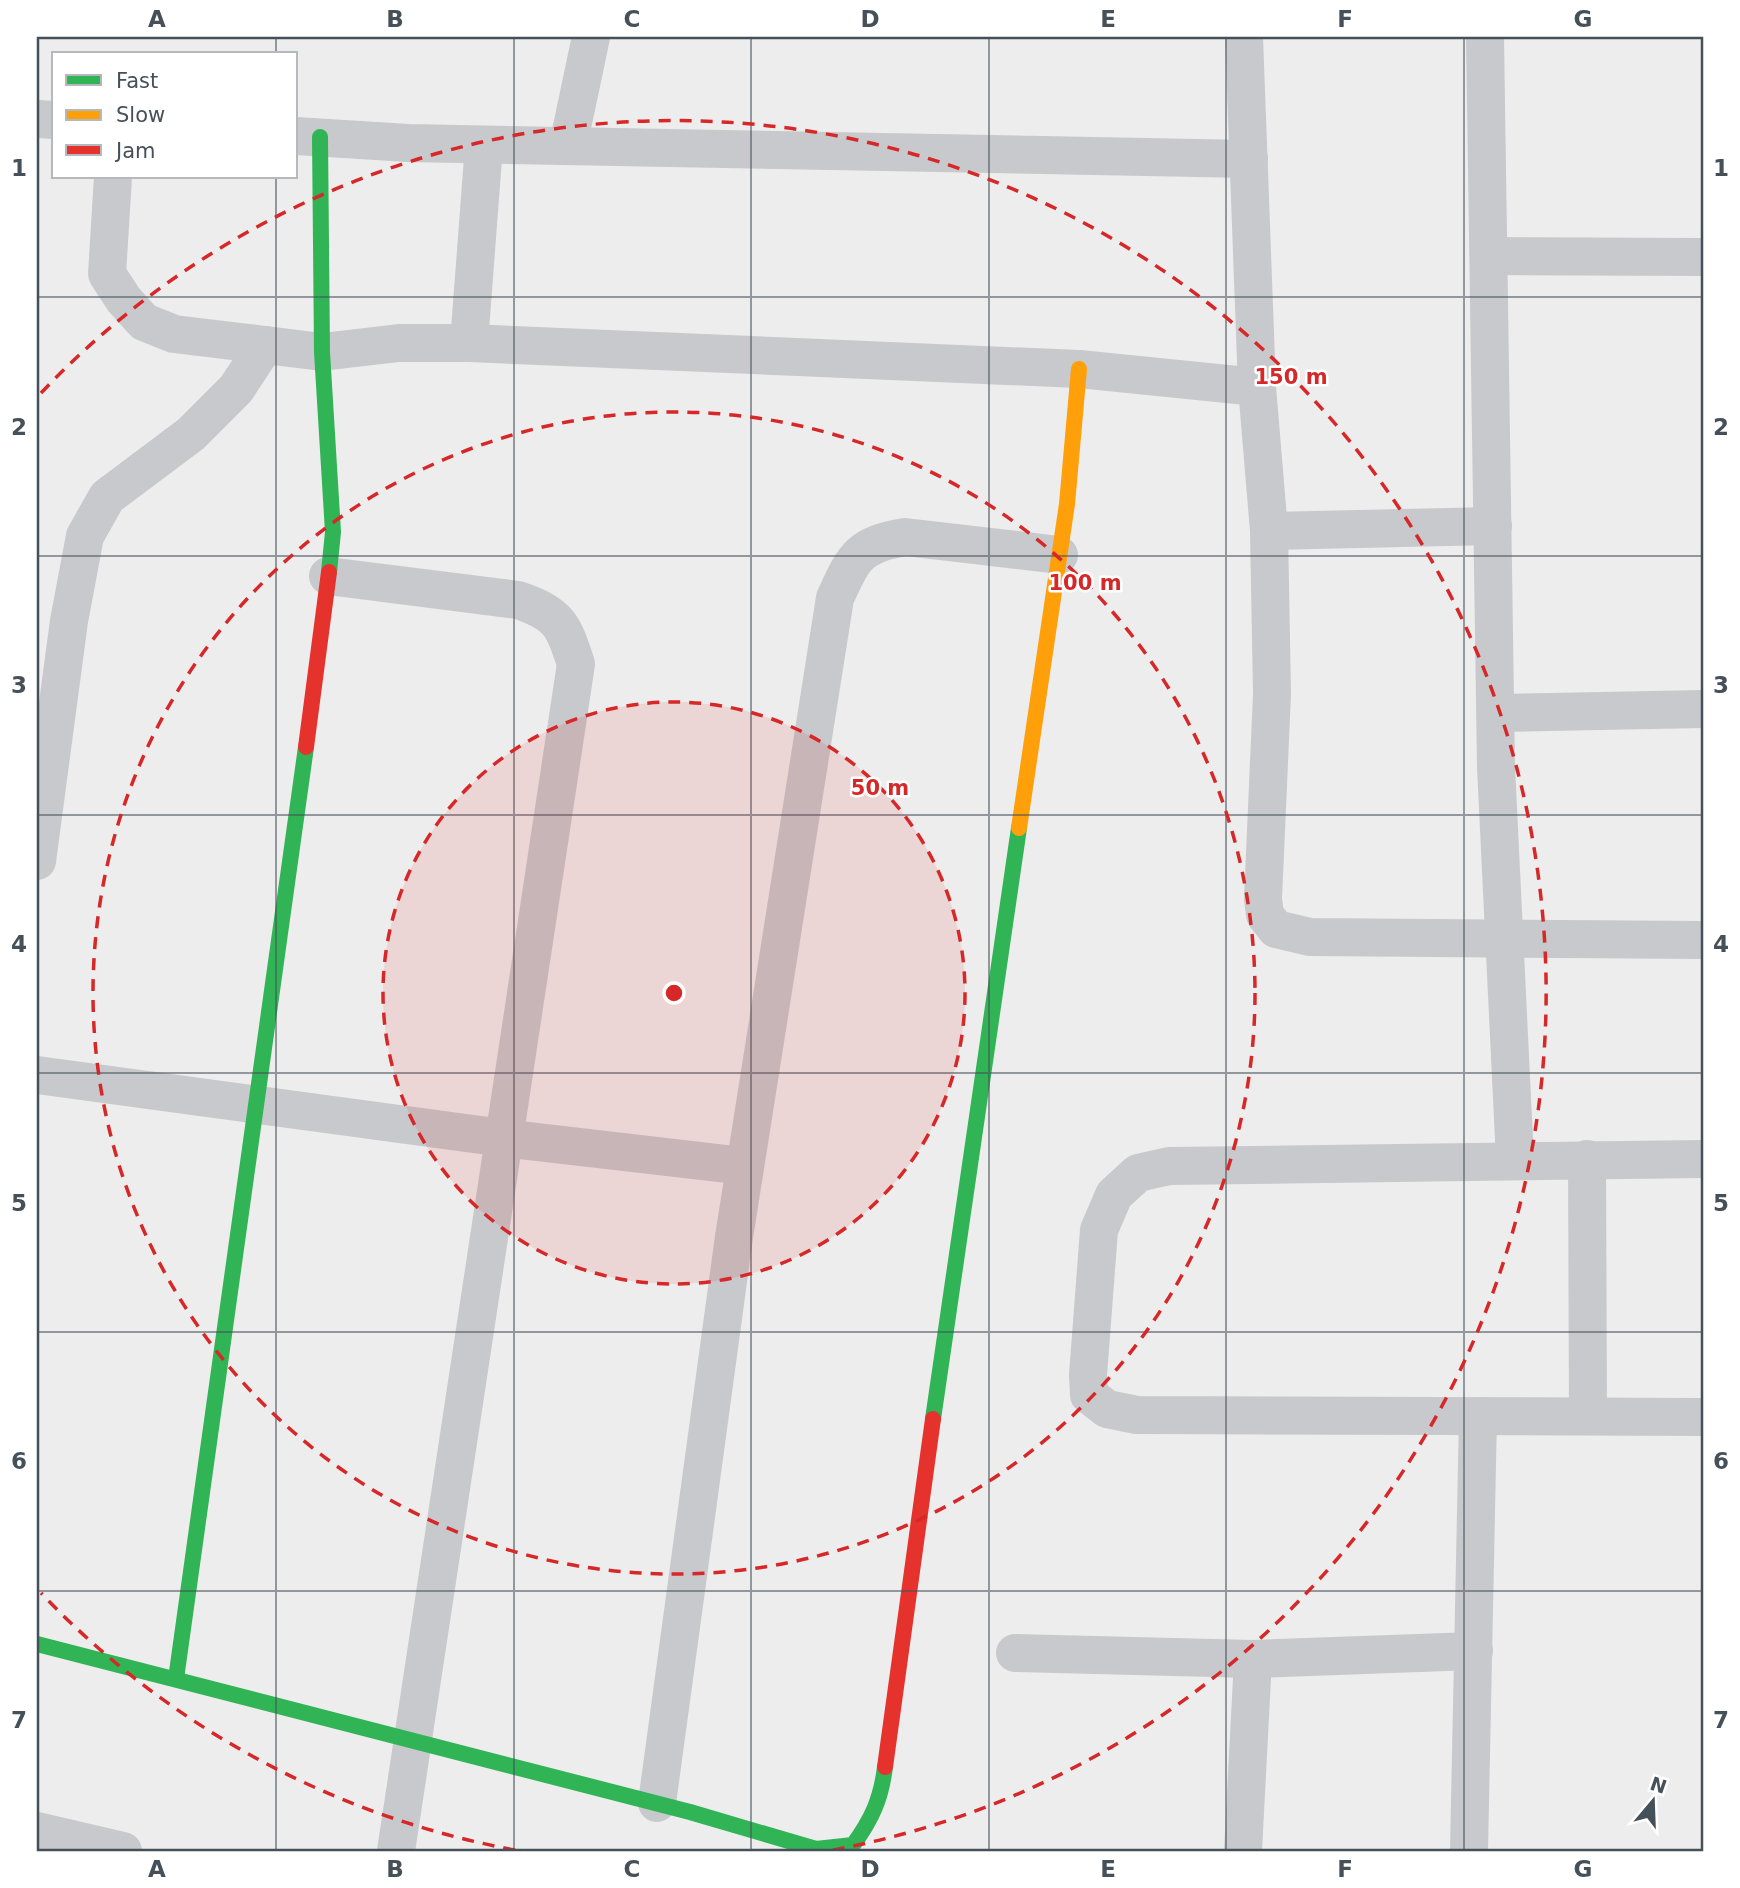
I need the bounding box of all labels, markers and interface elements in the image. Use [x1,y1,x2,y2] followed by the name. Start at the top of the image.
[148,6,166,32] text: A
[386,6,404,32] text: B
[624,6,640,32] text: C
[860,6,880,32] text: D
[1100,6,1116,32] text: E
[1337,6,1353,32] text: F
[1574,6,1592,32] text: G
[52,52,298,178] legend
[116,69,158,93] text: Fast
[116,103,165,127] text: Slow
[114,139,156,163] text: Jam
[11,155,27,181] text: 1
[1713,155,1729,181] text: 1
[1254,365,1328,389] text: 150 m
[11,414,27,440] text: 2
[1713,414,1729,440] text: 2
[1048,571,1122,595] text: 100 m
[11,672,27,698] text: 3
[1713,672,1729,698] text: 3
[851,776,909,800] text: 50 m
[11,931,27,957] text: 4
[1713,931,1729,957] text: 4
[662,981,686,1005] centre of rings
[11,1190,27,1216] text: 5
[1713,1190,1729,1216] text: 5
[11,1448,27,1474] text: 6
[1713,1448,1729,1474] text: 6
[11,1707,27,1733] text: 7
[1713,1707,1729,1733] text: 7
[1618,1766,1688,1836] north arrow
[1647,1772,1670,1798] text: N
[148,1856,166,1882] text: A
[386,1856,404,1882] text: B
[624,1856,640,1882] text: C
[860,1856,880,1882] text: D
[1100,1856,1116,1882] text: E
[1337,1856,1353,1882] text: F
[1574,1856,1592,1882] text: G

